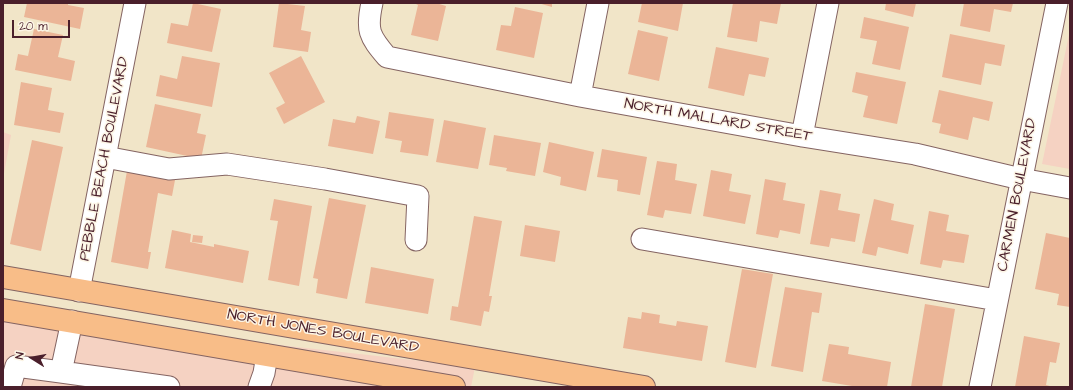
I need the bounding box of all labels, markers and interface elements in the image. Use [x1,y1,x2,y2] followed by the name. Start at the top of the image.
[14,12,72,38] scale bar
[19,18,48,35] text: 20 m
[76,55,134,263] street label: PEBBLE BEACH BOULEVARD
[623,96,813,146] street label: NORTH MALLARD STREET
[994,117,1042,273] street label: CARMEN BOULEVARD
[226,306,420,358] street label: NORTH JONES BOULEVARD
[12,338,52,378] north arrow
[12,351,28,360] text: N

